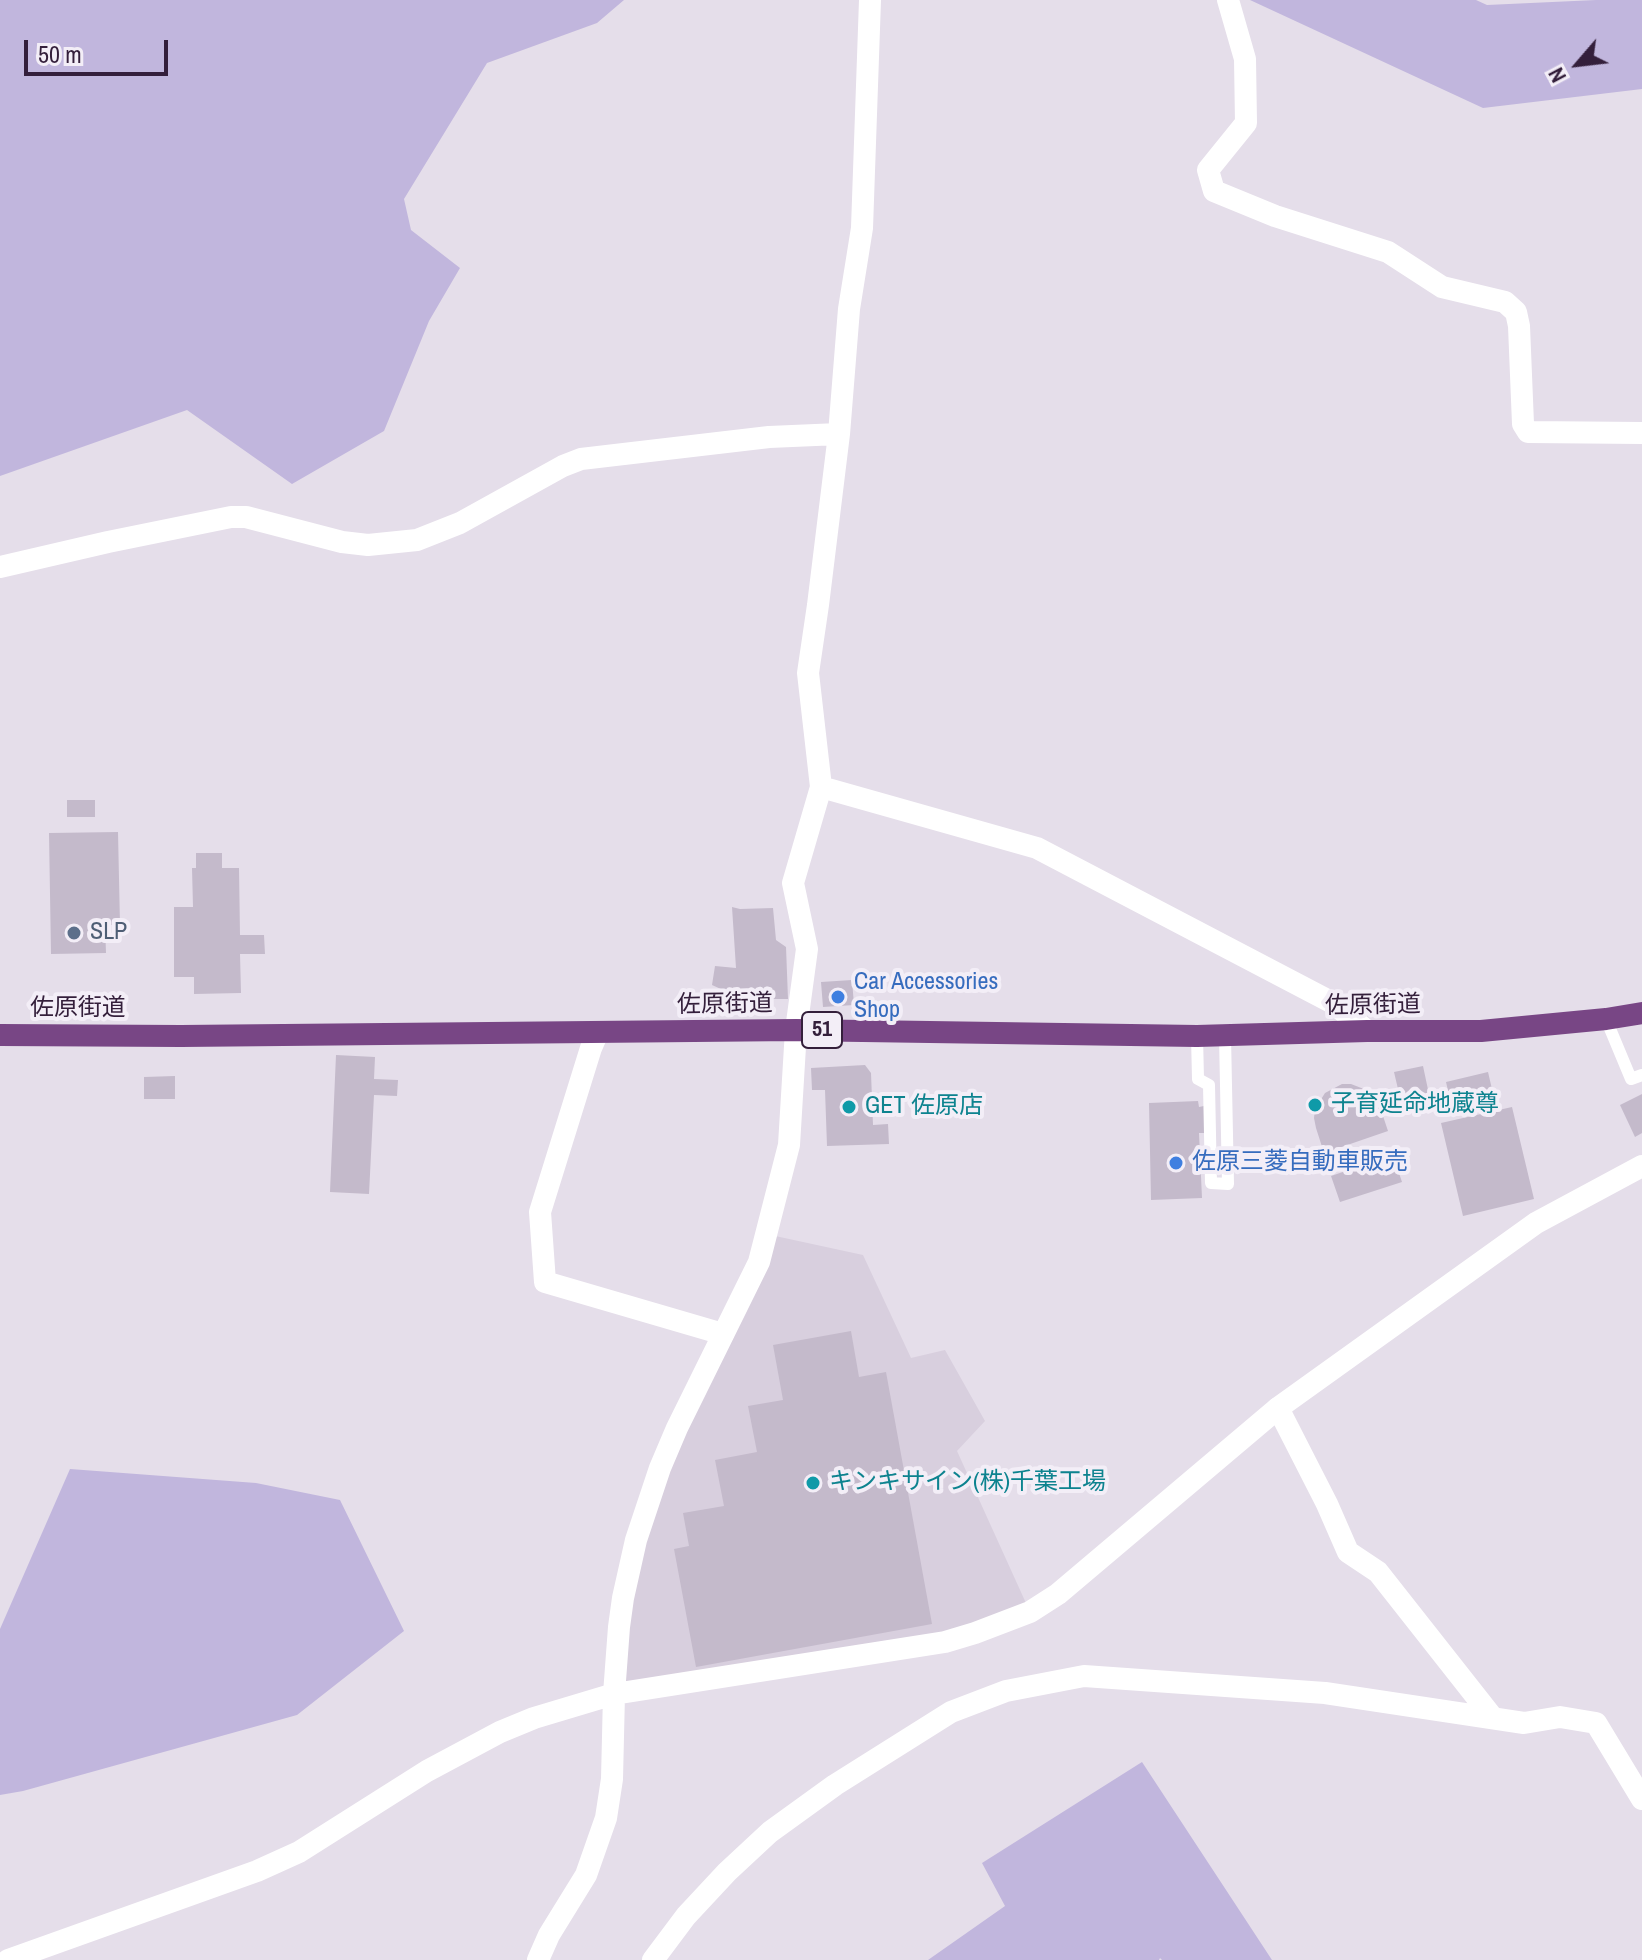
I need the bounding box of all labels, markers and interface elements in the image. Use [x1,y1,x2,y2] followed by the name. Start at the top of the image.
[28,24,172,74] scale bar
[1538,24,1618,104] north arrow
[38,38,82,70] text: 50 m
[1541,62,1573,88] text: N
[90,919,127,947] place label: SLP
[65,924,83,942] marker: SLP
[854,969,998,1025] place label: Car Accessories Shop
[829,988,847,1006] marker: Car Accessories Shop
[677,990,773,1020] street label: 佐原街道
[1325,991,1421,1021] street label: 佐原街道
[30,995,126,1023] street label: 佐原街道
[802,1012,842,1048] road number: 51
[1331,1091,1499,1119] place label: 子育延命地蔵尊
[865,1093,983,1121] place label: GET 佐原店
[1306,1096,1324,1114] marker: 子育延命地蔵尊
[840,1098,858,1116] marker: GET 佐原店
[1192,1149,1408,1177] place label: 佐原三菱自動車販売
[1167,1154,1185,1172] marker: 佐原三菱自動車販売
[829,1469,1106,1497] place label: キンキサイン(株)千葉工場
[804,1474,822,1492] marker: キンキサイン(株)千葉工場

